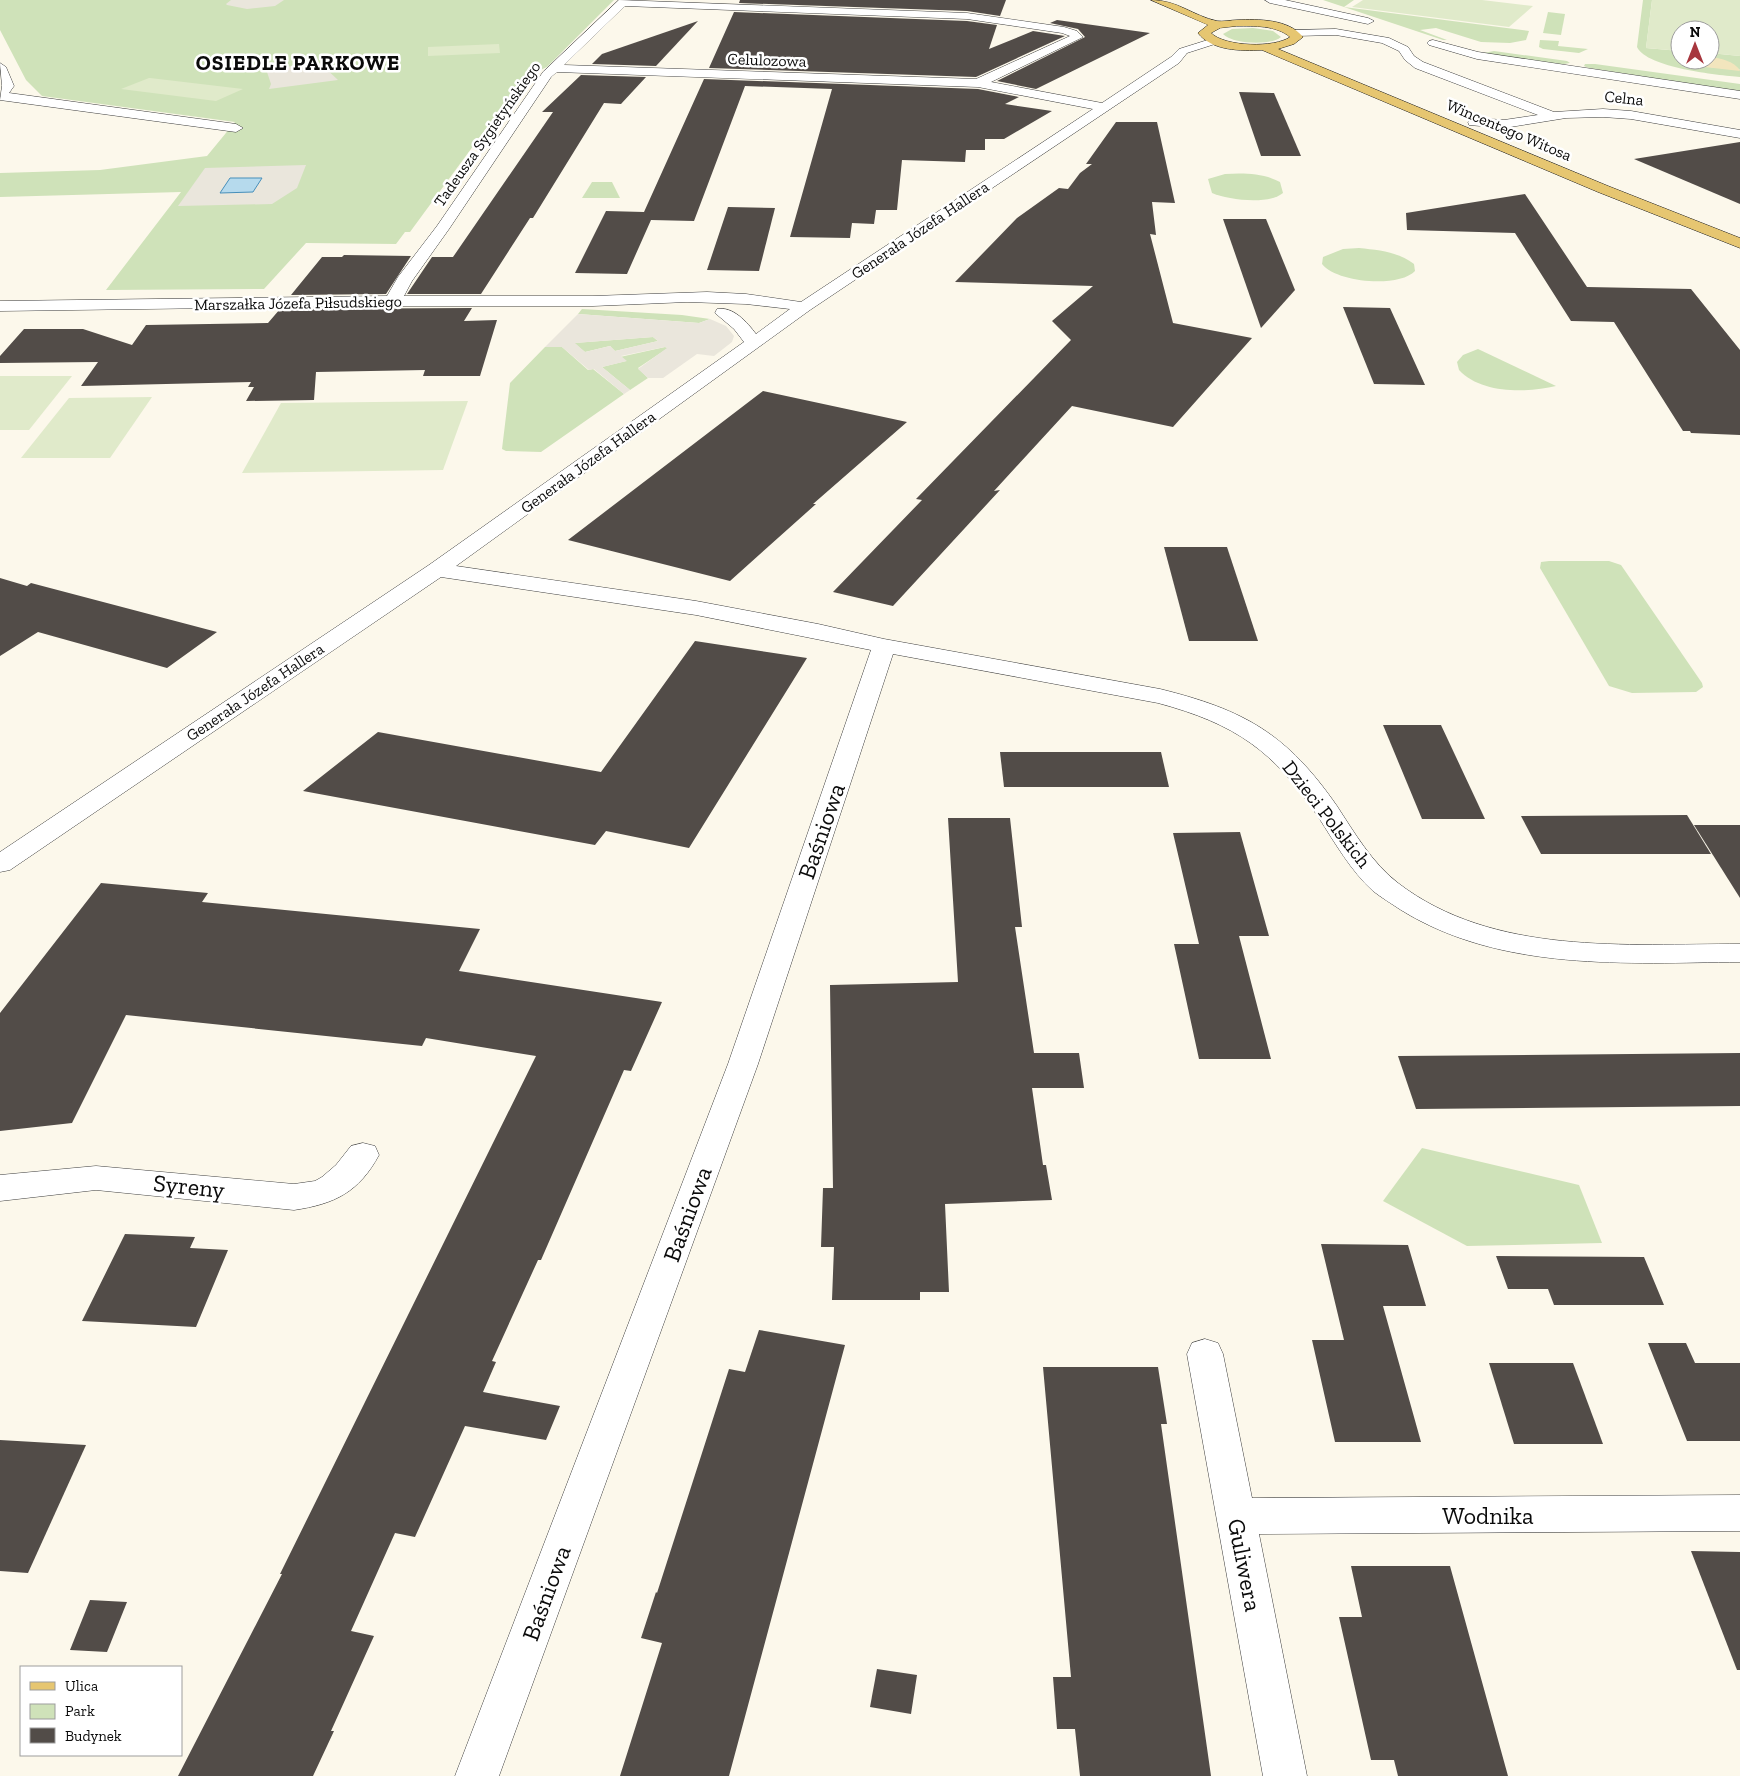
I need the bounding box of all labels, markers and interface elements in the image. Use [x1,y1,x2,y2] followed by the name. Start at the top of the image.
[1670,20,1720,70] north arrow
[1690,24,1701,41] text: N
[727,49,807,71] street label: Celulozowa
[196,50,400,75] district label: OSIEDLE PARKOWE
[430,58,544,210] street label: Tadeusza Sygietyńskiego
[1604,87,1645,110] street label: Celna
[1444,95,1575,165] street label: Wincentego Witosa
[848,177,993,283] street label: Generała Józefa Hallera
[194,292,402,314] street label: Marszałka Józefa Piłsudskiego
[517,407,659,517] street label: Generała Józefa Hallera
[183,639,328,745] street label: Generała Józefa Hallera
[1278,756,1377,873] street label: Dzieci Polskich
[791,779,851,883] street label: Baśniowa
[656,1162,718,1266] street label: Baśniowa
[152,1168,227,1204] street label: Syreny
[1442,1501,1534,1530] street label: Wodnika
[1222,1516,1268,1614] street label: Guliwera
[515,1541,577,1645] street label: Baśniowa
[20,1666,182,1756] legend
[65,1677,98,1695] text: Ulica
[65,1702,95,1720] text: Park
[65,1727,122,1745] text: Budynek

